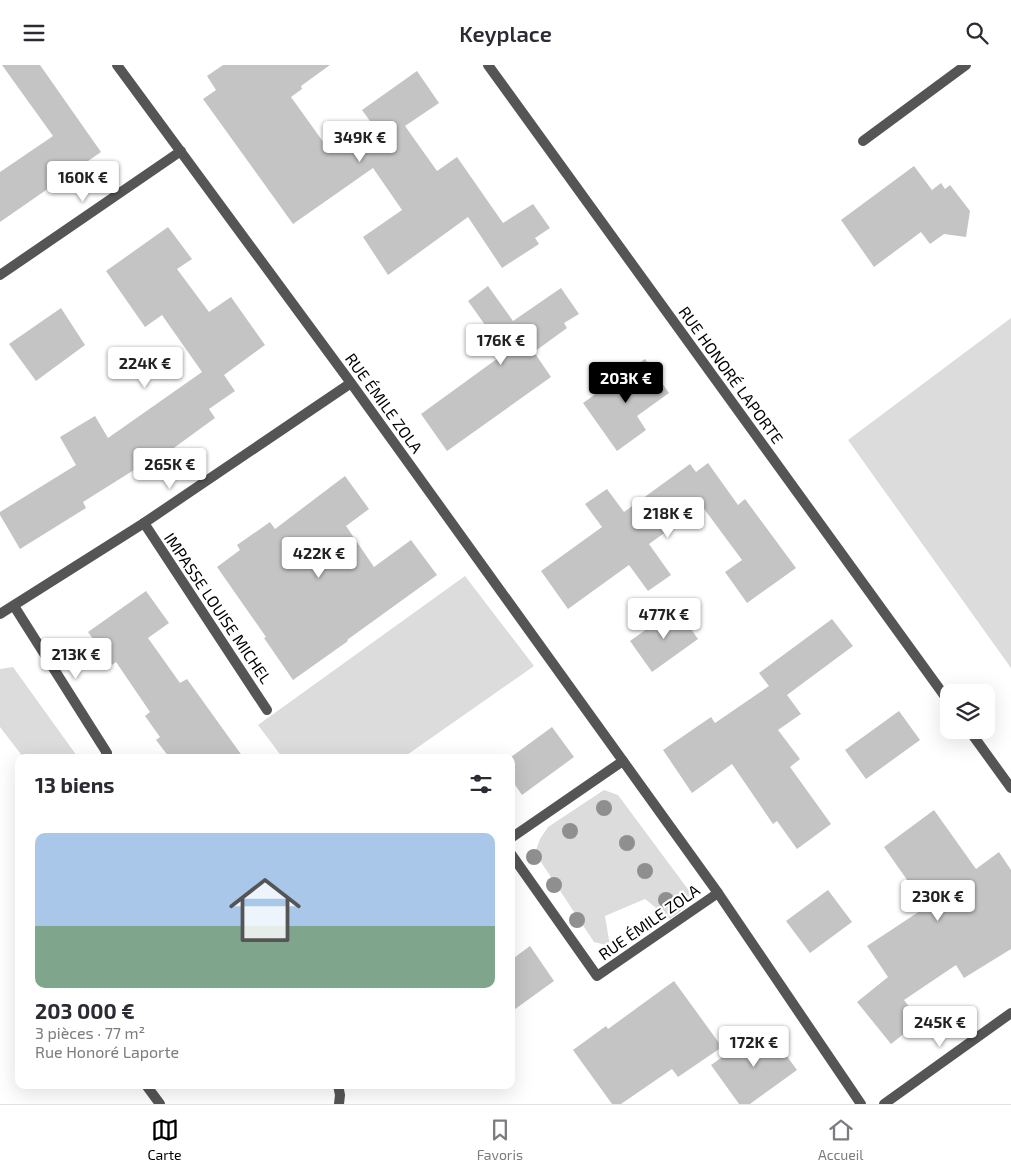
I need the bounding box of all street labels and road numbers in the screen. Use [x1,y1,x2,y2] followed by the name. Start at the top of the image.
[675,302,788,447] street label: RUE HONORÉ LAPORTE
[342,349,427,456] street label: RUE ÉMILE ZOLA
[161,529,276,687] street label: IMPASSE LOUISE MICHEL
[595,880,703,963] street label: RUE ÉMILE ZOLA

